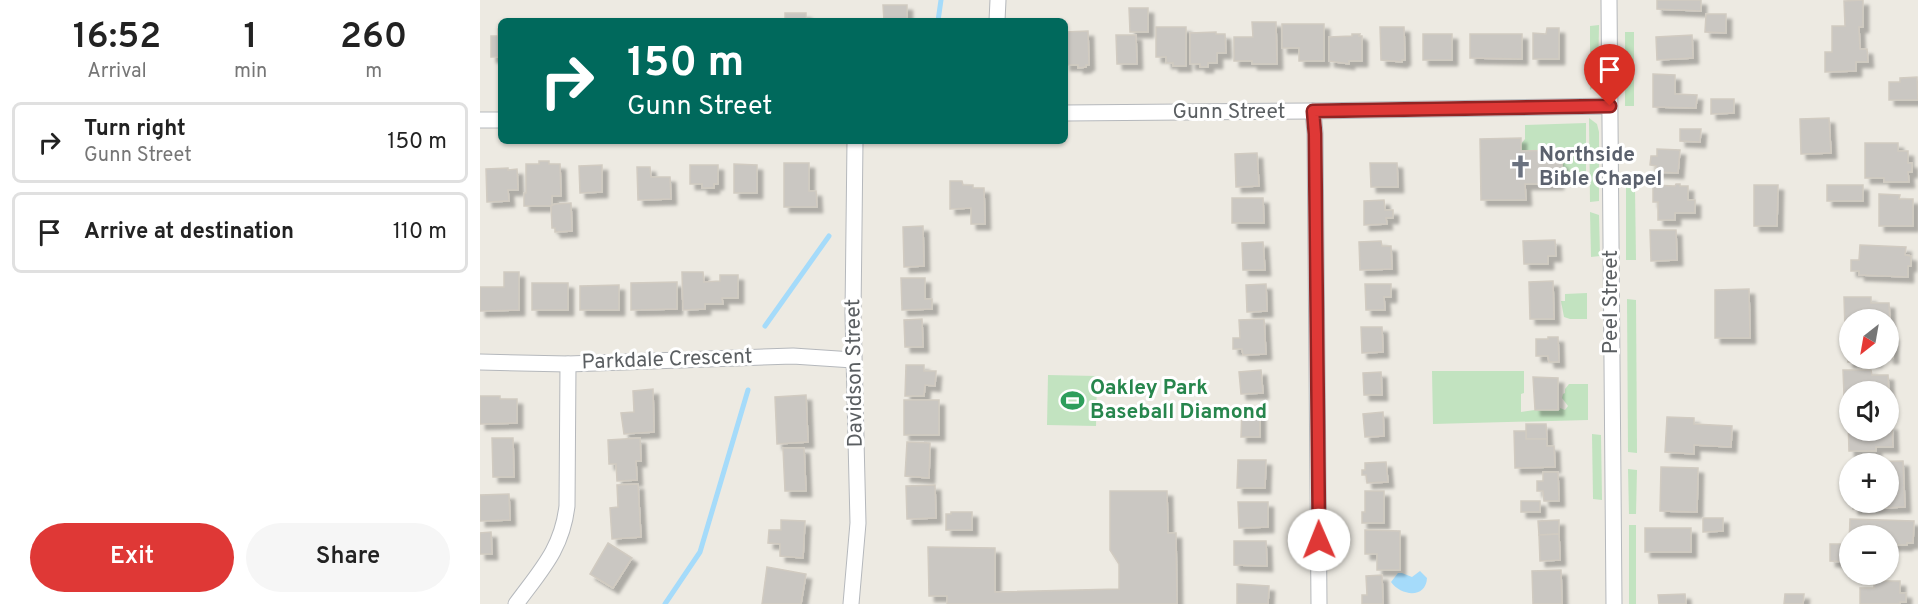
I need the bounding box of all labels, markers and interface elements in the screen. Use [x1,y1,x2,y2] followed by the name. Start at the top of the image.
[73,15,161,61] text: 16:52
[244,15,258,61] text: 1
[340,15,407,61] text: 260
[627,38,744,91] text: 150 m
[528,42,606,120] icon: right
[1584,44,1635,106] pin
[1593,53,1626,86] icon: arrive
[87,59,147,85] text: Arrival
[234,59,267,85] text: min
[365,59,382,85] text: m
[627,90,772,124] text: Gunn Street
[1172,99,1286,126] street label: Gunn Street
[84,116,186,143] text: Turn right
[33,126,66,159] icon: right
[387,129,447,156] text: 150 m
[1539,142,1662,193] place label: Northside Bible Chapel
[84,143,192,169] text: Gunn Street
[1508,154,1534,180] church icon: Northside Bible Chapel
[33,216,66,249] icon: arrive
[84,219,294,246] text: Arrive at destination
[393,219,447,246] text: 110 m
[1598,250,1625,354] street label: Peel Street
[840,298,870,448] street label: Davidson Street
[1839,309,1899,369] north arrow
[1839,309,1899,585] map controls
[581,344,753,376] street label: Parkdale Crescent
[1090,375,1267,426] place label: Oakley Park Baseball Diamond
[1839,381,1899,441] button: sound
[1059,387,1085,413] sports icon: Oakley Park Baseball Diamond
[1839,453,1899,513] button: +
[1287,508,1351,572] position arrow
[30,523,234,592] button: Exit
[246,523,450,592] button: Share
[1839,525,1899,585] button: −

